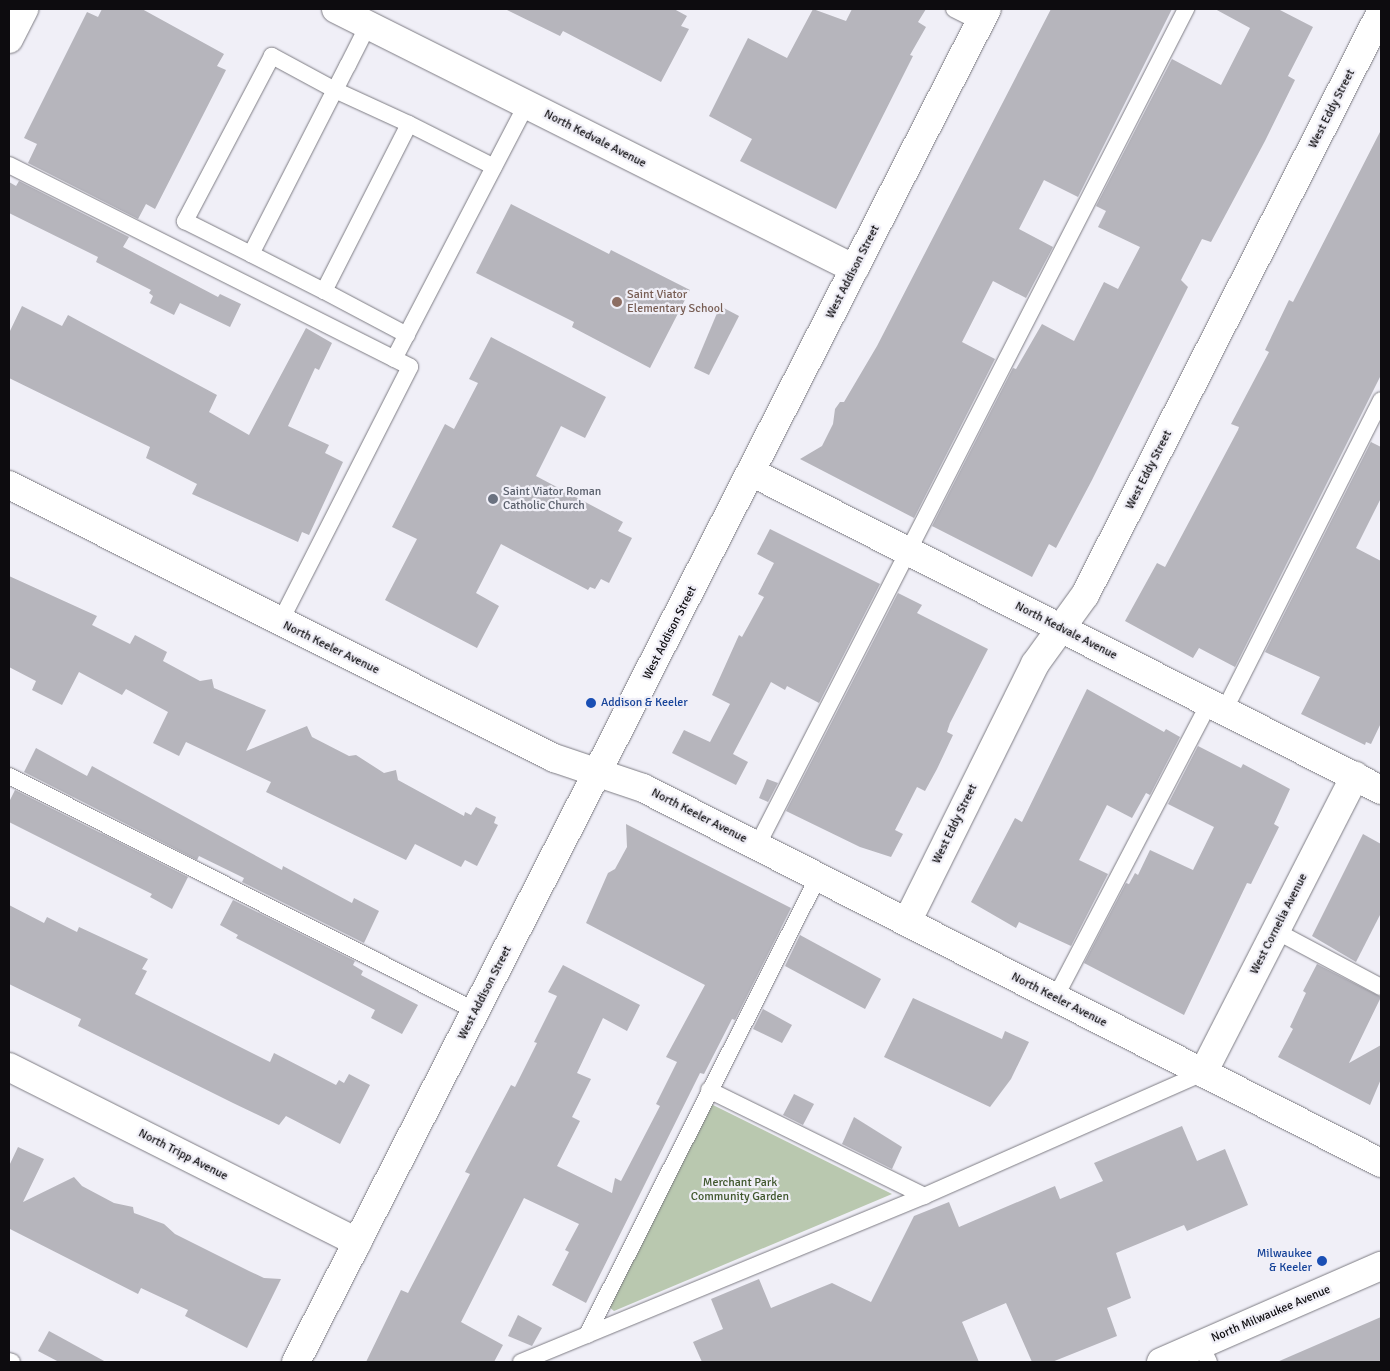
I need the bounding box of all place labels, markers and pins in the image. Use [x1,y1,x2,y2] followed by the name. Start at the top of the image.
[627,288,723,316] place label: Saint Viator Elementary School
[611,296,623,308] marker: Saint Viator Elementary School
[503,485,601,513] place label: Saint Viator Roman Catholic Church
[487,493,499,505] marker: Saint Viator Roman Catholic Church
[601,696,688,710] place label: Addison & Keeler
[585,697,597,709] marker: Addison & Keeler
[1257,1247,1312,1275] place label: Milwaukee & Keeler
[1316,1255,1328,1267] marker: Milwaukee & Keeler

